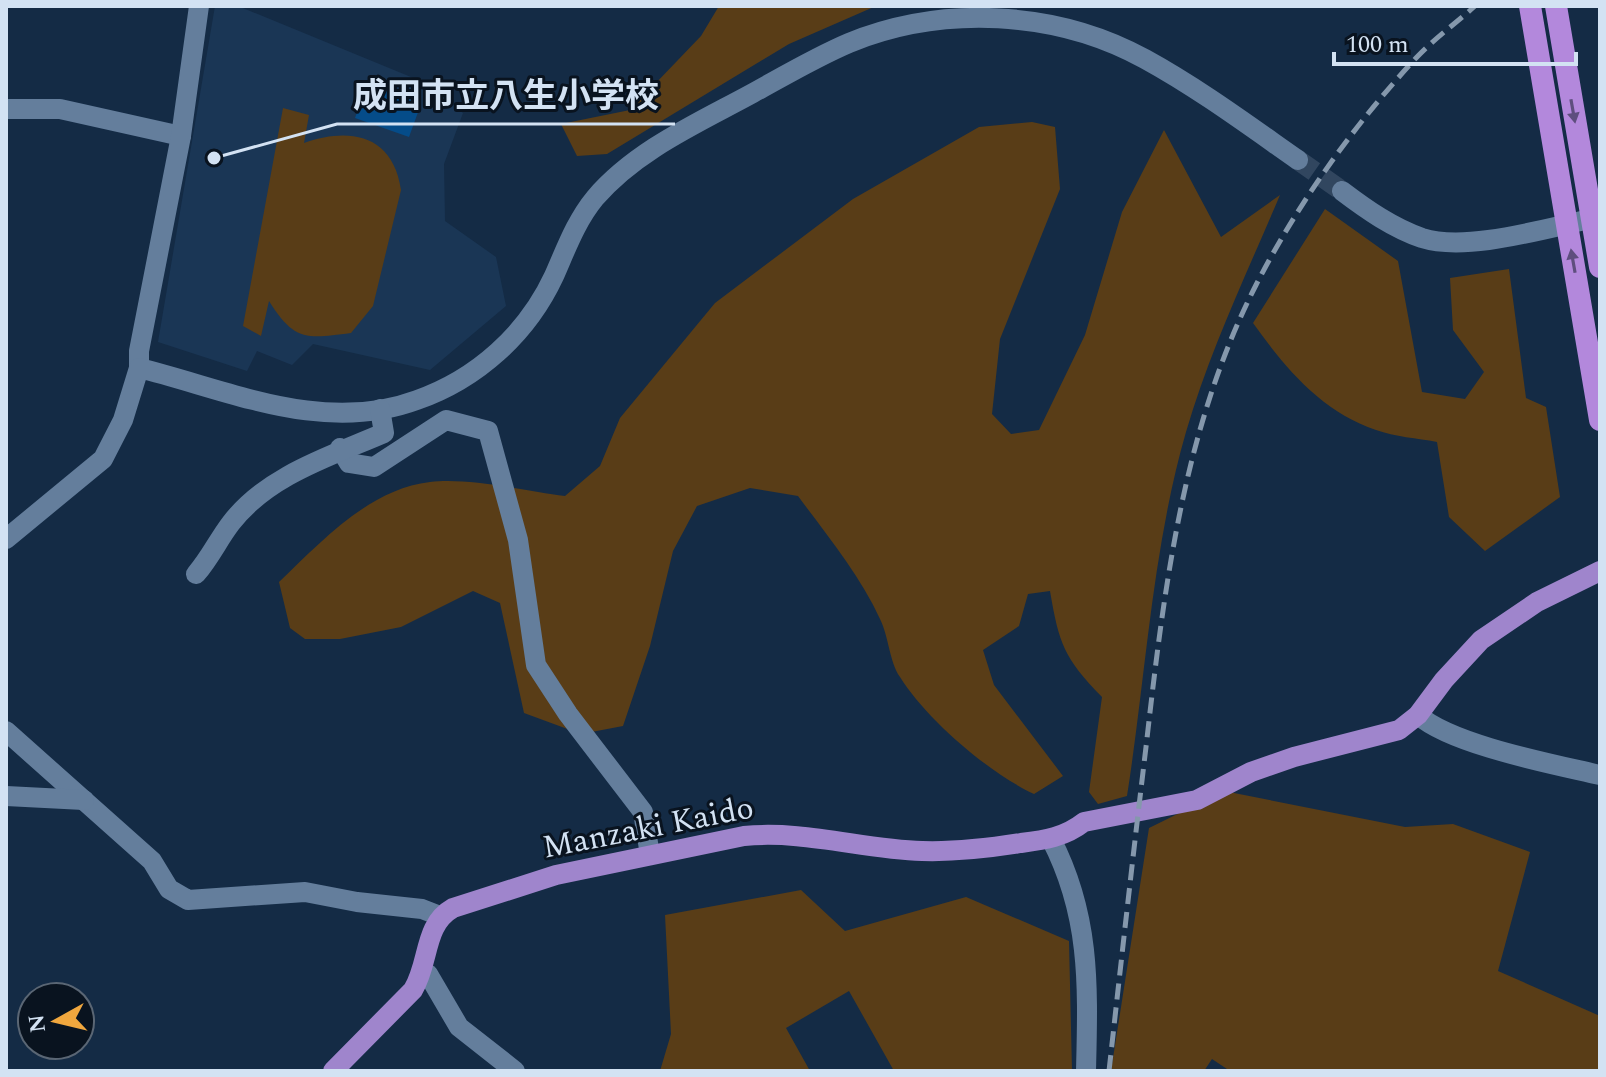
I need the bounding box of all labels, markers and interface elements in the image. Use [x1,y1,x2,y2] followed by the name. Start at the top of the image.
[1334,16,1576,66] scale bar
[1346,27,1409,63] text: 100 m
[337,66,675,124] callout: 成田市立八生小学校
[353,71,659,123] text: 成田市立八生小学校
[1568,98,1580,123] one-way arrow
[1566,249,1578,274] one-way arrow
[538,784,758,872] street label: Manzaki Kaido
[16,981,96,1061] north arrow
[20,1012,55,1035] text: N

